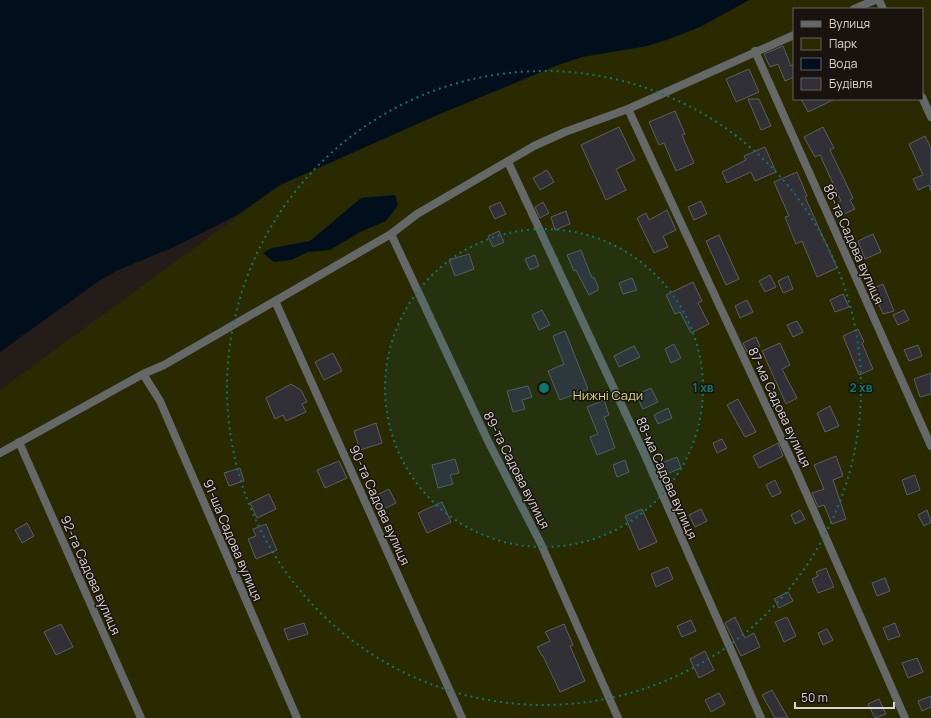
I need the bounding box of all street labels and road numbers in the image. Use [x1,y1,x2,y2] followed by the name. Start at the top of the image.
[819,181,889,307] street label: 86-та Садова вулиця
[744,344,816,470] street label: 87-ма Садова вулиця
[480,408,554,532] street label: 89-та Садова вулиця
[632,414,702,542] street label: 88-ма Садова вулиця
[345,442,415,568] street label: 90-та Садова вулиця
[199,476,267,604] street label: 91-ша Садова вулиця
[57,512,125,638] street label: 92-га Садова вулиця

